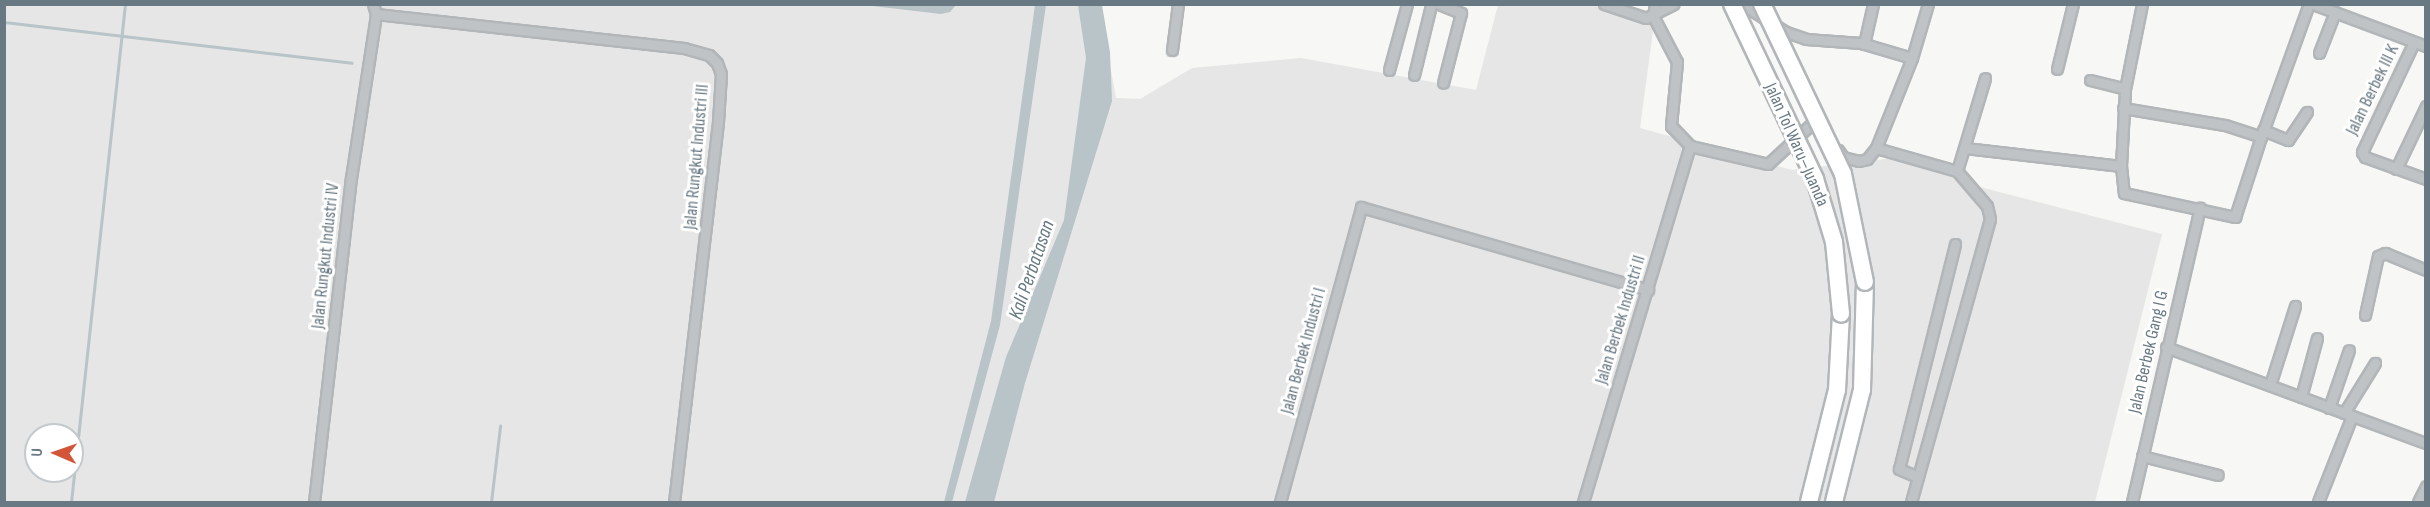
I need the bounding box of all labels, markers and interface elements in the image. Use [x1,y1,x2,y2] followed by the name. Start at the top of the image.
[2342,41,2404,139] street label: Jalan Berbek III K
[1759,80,1833,210] street label: Jalan Tol Waru–Juanda
[680,84,714,230] street label: Jalan Rungkut Industri III
[308,182,344,330] street label: Jalan Rungkut Industri IV
[1004,218,1060,322] water label: Kali Perbatasan
[1591,253,1651,387] street label: Jalan Berbek Industri II
[1277,286,1331,416] street label: Jalan Berbek Industri I
[2124,288,2174,416] street label: Jalan Berbek Gang I G
[24,423,84,483] north arrow
[28,448,47,457] text: U

